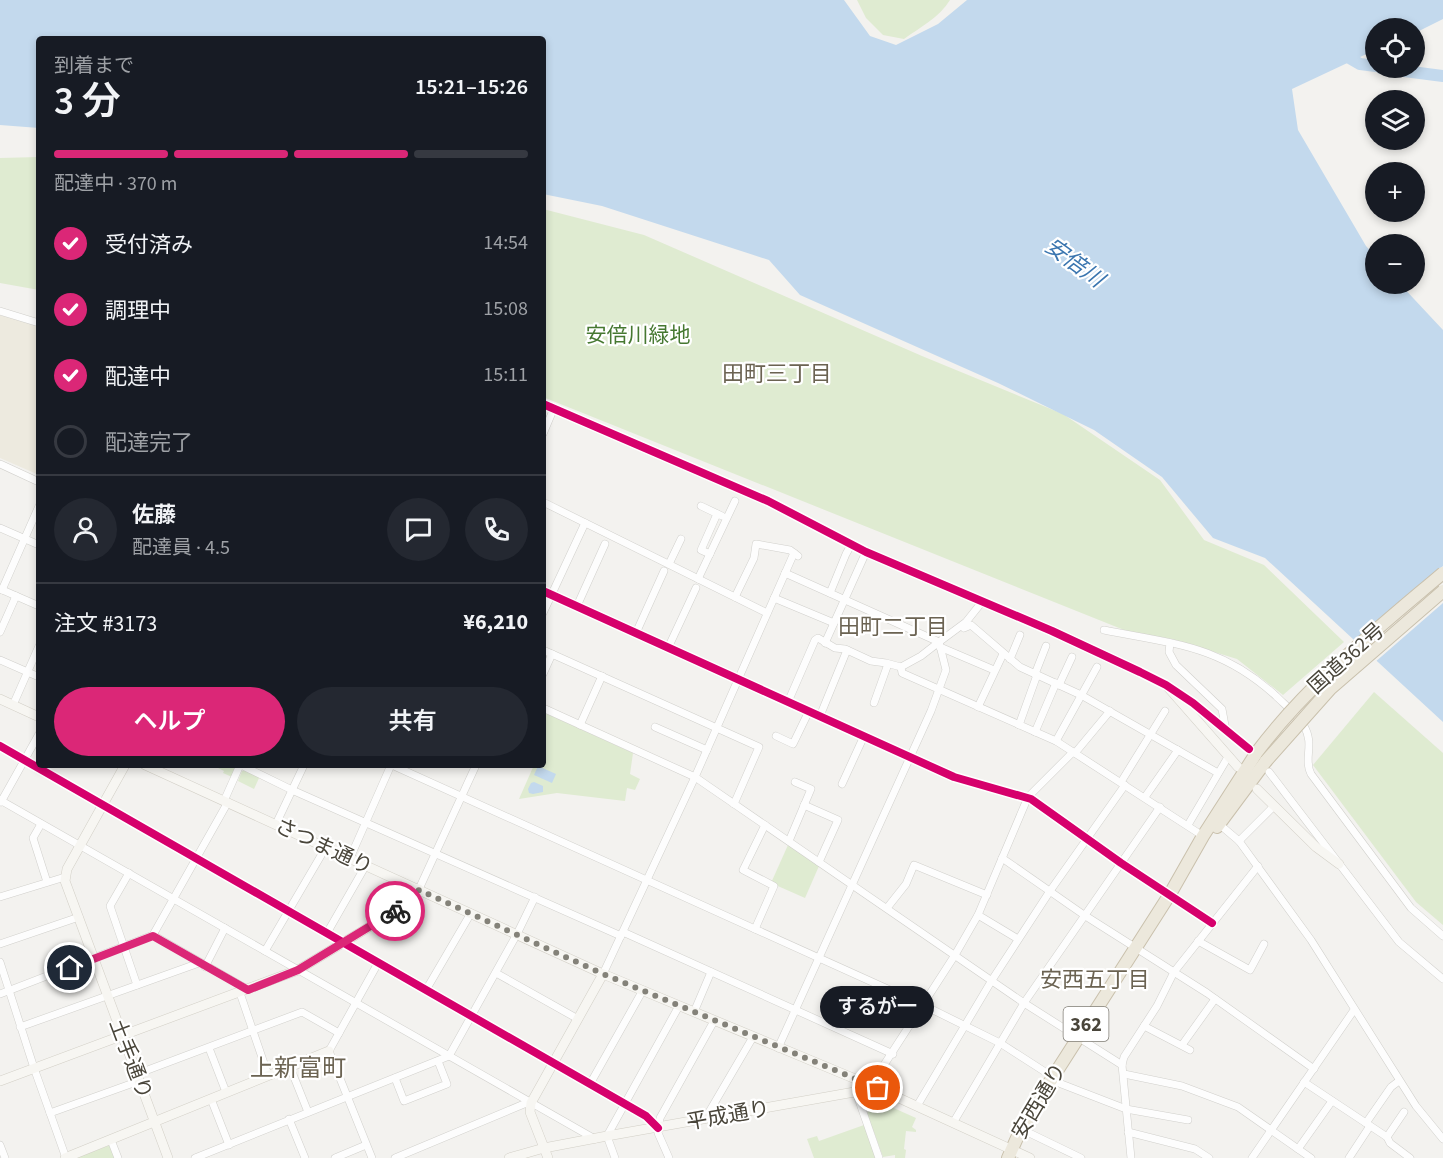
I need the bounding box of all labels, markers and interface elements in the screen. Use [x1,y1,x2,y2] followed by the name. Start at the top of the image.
[1365,18,1425,294] map controls
[1365,18,1425,78] button: locate
[54,52,134,80] text: 到着まで
[415,71,528,103] text: 15:21–15:26
[54,74,121,130] text: 3 分
[1365,90,1425,150] button: layers
[1365,162,1425,222] button: +
[54,170,177,198] text: 配達中 · 370 m
[54,227,87,260] icon: check
[105,229,193,261] text: 受付済み
[483,229,528,257] text: 14:54
[1038,230,1112,296] water label: 安倍川
[1365,234,1425,294] button: −
[54,293,87,326] icon: check
[105,295,171,327] text: 調理中
[483,295,528,323] text: 15:08
[586,320,691,350] park label: 安倍川緑地
[722,358,832,390] district label: 田町三丁目
[54,359,87,392] icon: check
[105,361,171,393] text: 配達中
[483,361,528,389] text: 15:11
[105,427,193,459] text: 配達完了
[54,498,117,561] button: person
[387,498,450,561] button: chat
[465,498,528,561] button: phone
[132,499,176,531] text: 佐藤
[132,534,230,562] text: 配達員 · 4.5
[463,606,528,638] text: ¥6,210
[54,608,157,640] text: 注文 #3173
[838,611,948,643] district label: 田町二丁目
[1301,615,1391,701] street label: 国道362号
[54,687,285,756] button: ヘルプ
[297,687,528,756] button: 共有
[270,810,378,882] street label: さつま通り
[365,881,425,941] courier
[379,895,412,928] icon: bike
[44,942,95,993] pin
[53,951,86,984] icon: home
[1040,964,1150,996] district label: 安西五丁目
[821,986,935,1028] callout: するが一
[837,993,917,1021] text: するが一
[1064,1007,1108,1041] road number: 362
[102,1014,160,1104] street label: 土手通り
[250,1051,346,1086] district label: 上新富町
[1005,1057,1073,1145] street label: 安西通り
[852,1062,903,1113] pin
[861,1071,894,1104] icon: bag
[684,1093,772,1137] street label: 平成通り

